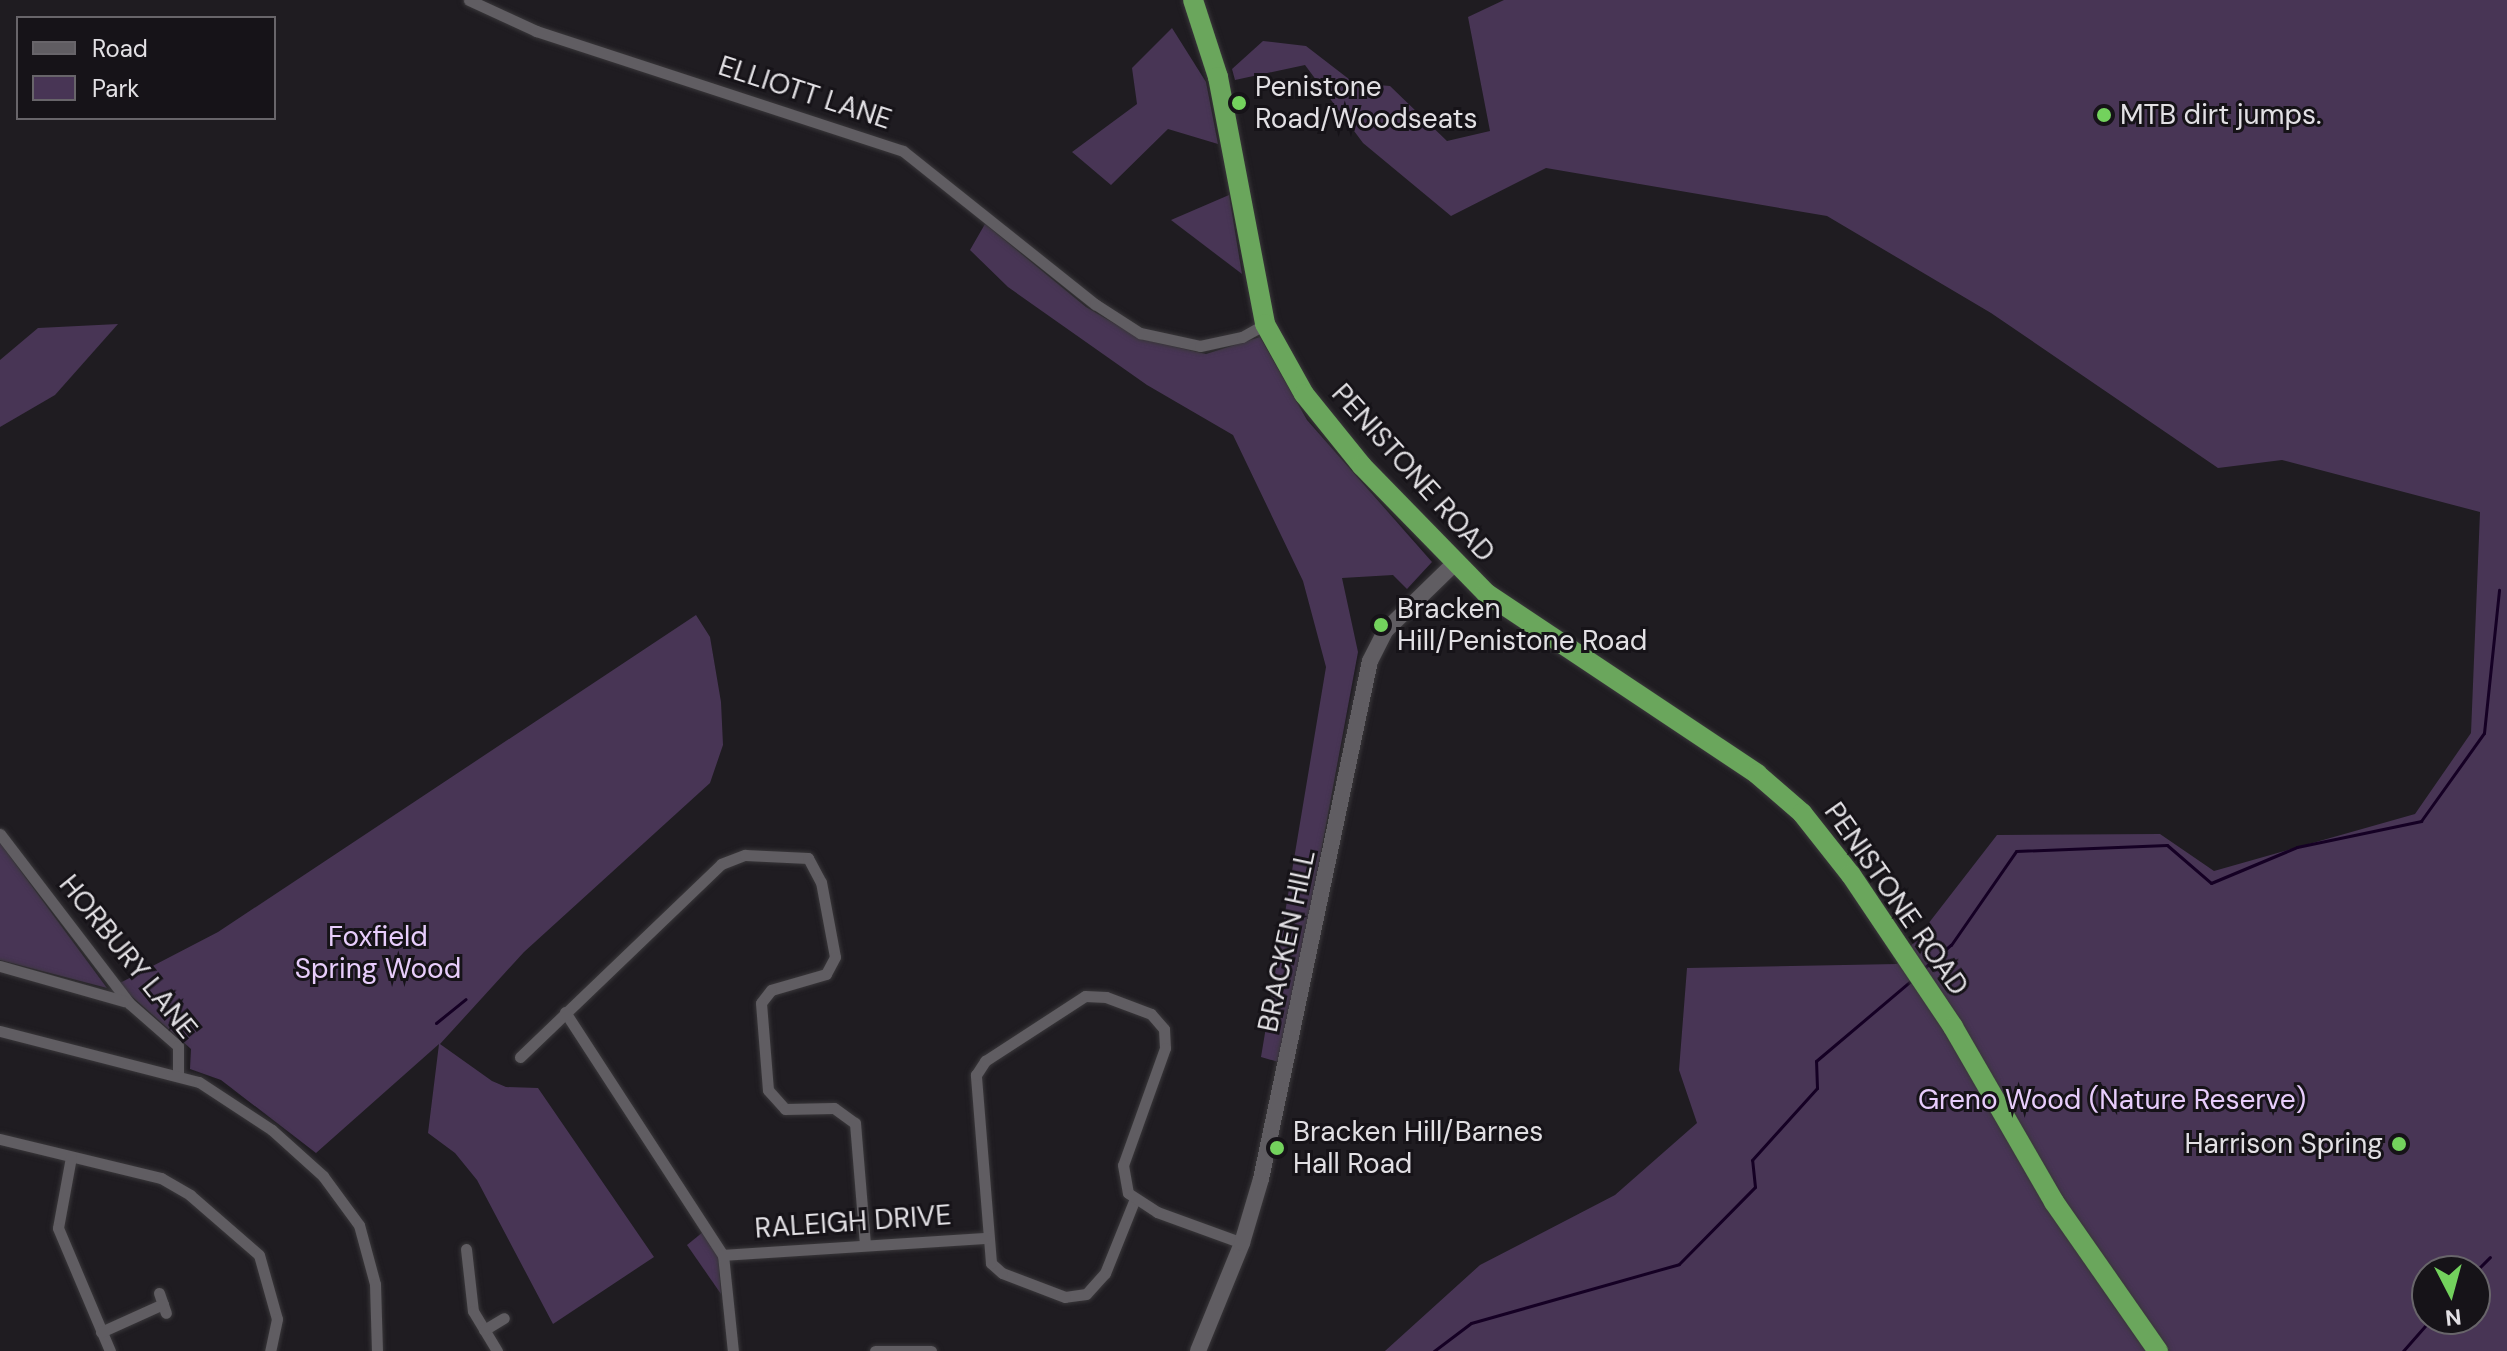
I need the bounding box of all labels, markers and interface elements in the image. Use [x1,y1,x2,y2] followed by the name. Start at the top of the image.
[16,16,276,120] legend
[92,33,148,64] text: Road
[714,49,896,137] street label: ELLIOTT LANE
[1255,70,1478,136] place label: Penistone Road/Woodseats
[92,73,139,104] text: Park
[1230,94,1248,112] marker: Penistone Road/Woodseats
[2120,98,2322,132] place label: MTB dirt jumps.
[2095,106,2113,124] marker: MTB dirt jumps.
[1324,377,1502,569] street label: PENISTONE ROAD
[1397,592,1647,658] place label: Bracken Hill/Penistone Road
[1372,616,1390,634] marker: Bracken Hill/Penistone Road
[1817,796,1975,1002] street label: PENISTONE ROAD
[1251,847,1323,1035] street label: BRACKEN HILL
[52,868,204,1046] street label: HORBURY LANE
[295,920,461,986] park label: Foxfield Spring Wood
[1918,1083,2306,1117] park label: Greno Wood (Nature Reserve)
[1293,1115,1543,1181] place label: Bracken Hill/Barnes Hall Road
[2185,1127,2383,1161] place label: Harrison Spring
[2390,1135,2408,1153] marker: Harrison Spring
[1268,1139,1286,1157] marker: Bracken Hill/Barnes Hall Road
[754,1198,952,1246] street label: RALEIGH DRIVE
[2411,1255,2491,1335] north arrow
[2444,1302,2463,1333] text: N

